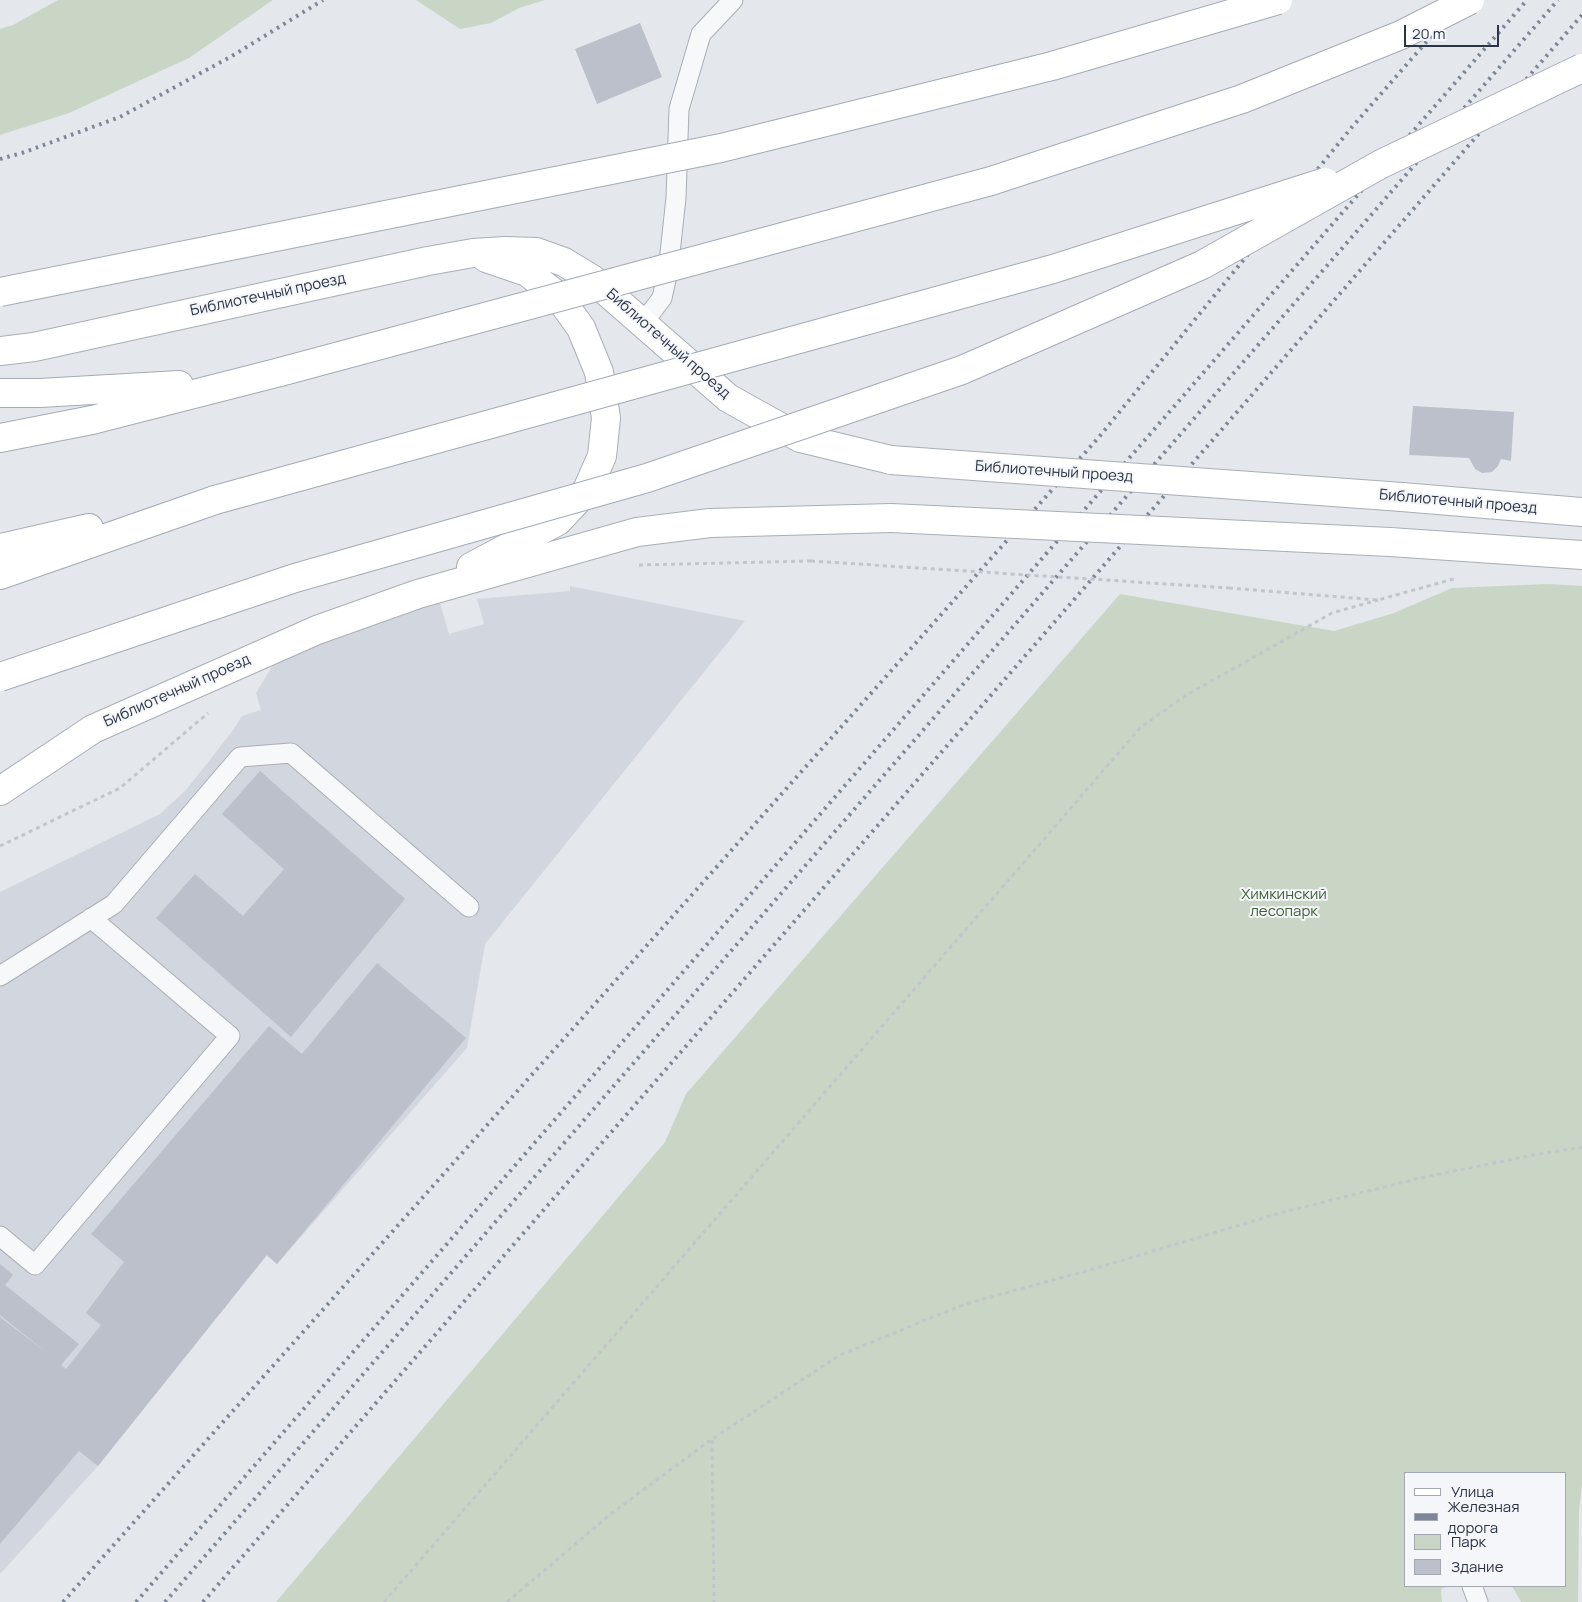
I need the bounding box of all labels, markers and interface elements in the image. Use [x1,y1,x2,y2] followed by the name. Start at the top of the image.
[1407,15,1502,47] scale bar
[1412,23,1445,44] text: 20 m
[189,270,347,320] street label: Библиотечный проезд
[602,285,734,403] street label: Библиотечный проезд
[974,457,1134,487] street label: Библиотечный проезд
[1378,486,1538,518] street label: Библиотечный проезд
[101,651,253,731] street label: Библиотечный проезд
[1241,886,1327,921] park label: Химкинский лесопарк
[1404,1472,1567,1587] legend
[1451,1481,1494,1502] text: Улица
[1448,1496,1519,1538] text: Железная дорога
[1451,1531,1486,1552] text: Парк
[1451,1556,1503,1577] text: Здание

